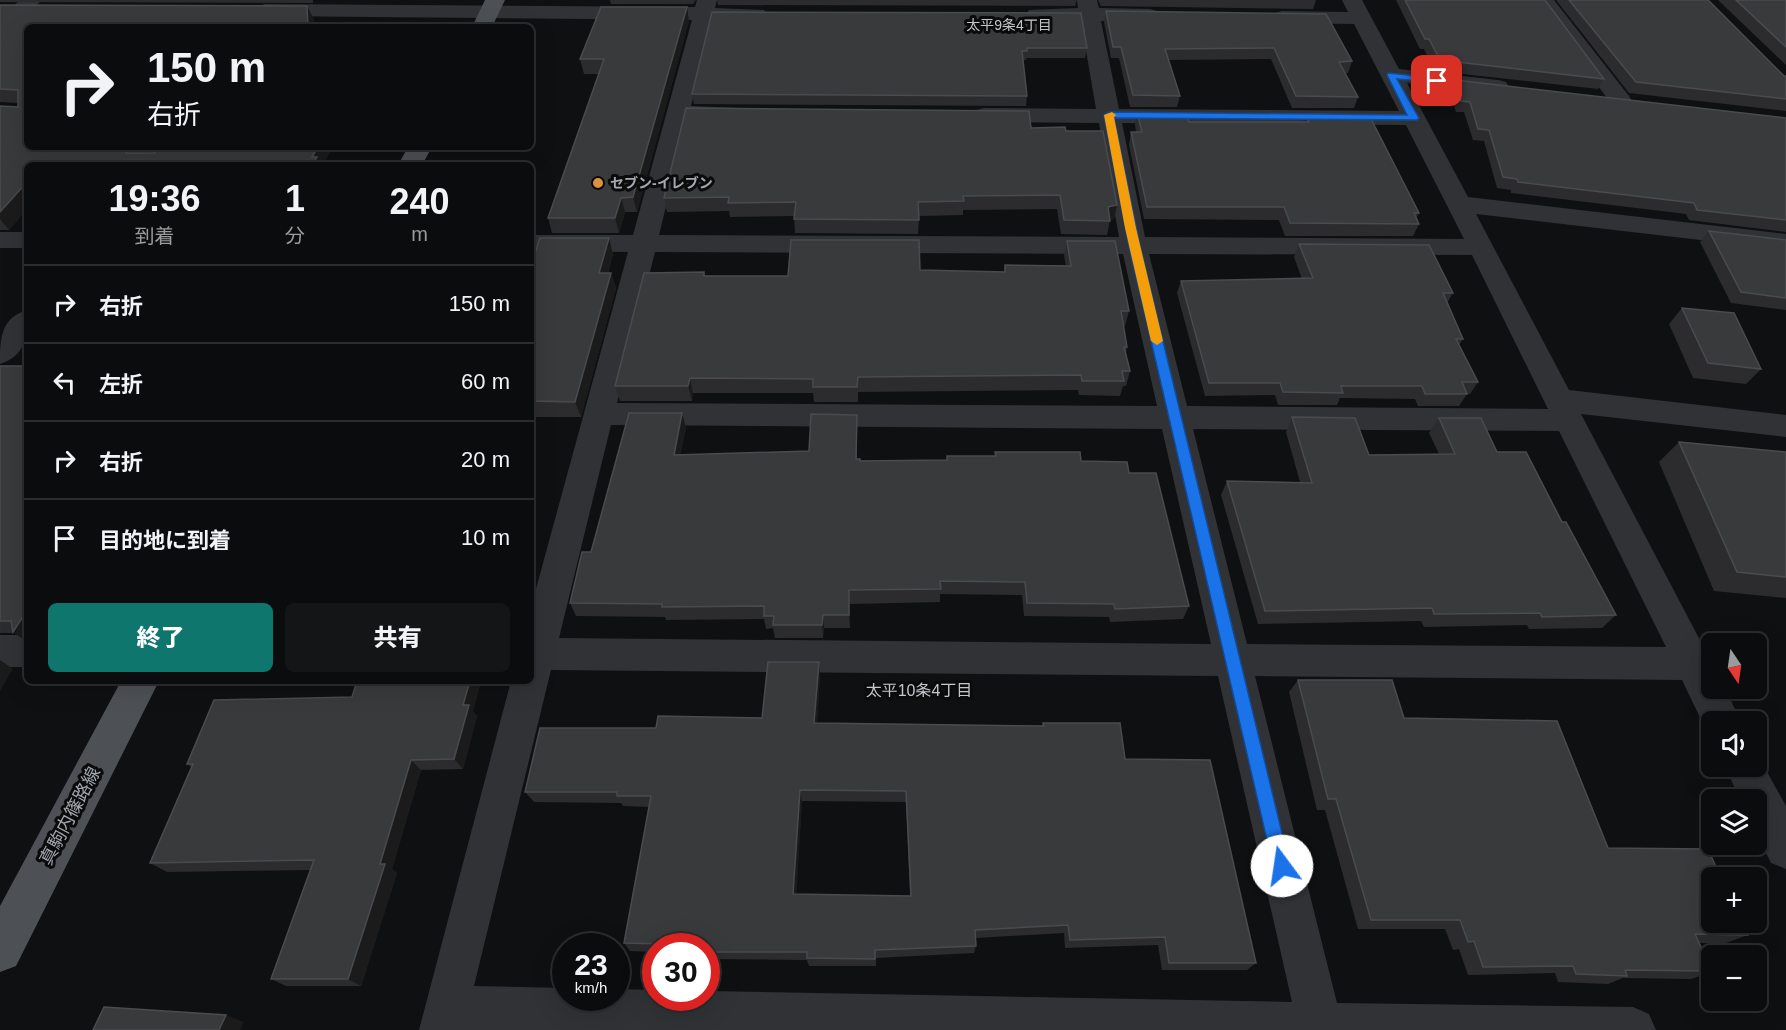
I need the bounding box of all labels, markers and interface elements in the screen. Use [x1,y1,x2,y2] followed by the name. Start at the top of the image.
[966,17,1052,33] district label: 太平9条4丁目
[147,44,266,91] text: 150 m
[48,48,126,126] icon: right
[1411,55,1462,106] pin
[1420,64,1453,97] icon: arrive
[147,100,201,130] text: 右折
[610,175,713,191] place label: セブン-イレブン
[591,176,605,190] marker: セブン-イレブン
[108,178,201,219] text: 19:36
[285,178,305,219] text: 1
[389,181,450,222] text: 240
[411,223,428,245] text: m
[134,225,174,247] text: 到着
[285,225,305,247] text: 分
[48,288,81,321] icon: right
[449,291,510,316] text: 150 m
[99,294,143,319] text: 右折
[48,366,81,399] icon: left
[461,369,510,394] text: 60 m
[99,372,143,397] text: 左折
[48,444,81,477] icon: right
[461,447,510,472] text: 20 m
[99,450,143,475] text: 右折
[48,522,81,555] icon: arrive
[461,525,510,550] text: 10 m
[99,528,231,553] text: 目的地に到着
[48,603,273,672] button: 終了
[285,603,510,672] button: 共有
[1701,633,1767,699] north arrow
[1701,633,1767,1011] map controls
[866,682,972,699] district label: 太平10条4丁目
[1701,711,1767,777] button: sound
[36,764,104,868] street label: 真駒内篠路線
[1701,789,1767,855] button: layers
[1250,834,1314,898] position arrow
[1701,867,1767,933] button: +
[642,933,720,1011] speed limit sign: 30
[1701,945,1767,1011] button: −
[574,948,608,981] text: 23
[575,979,607,996] text: km/h

